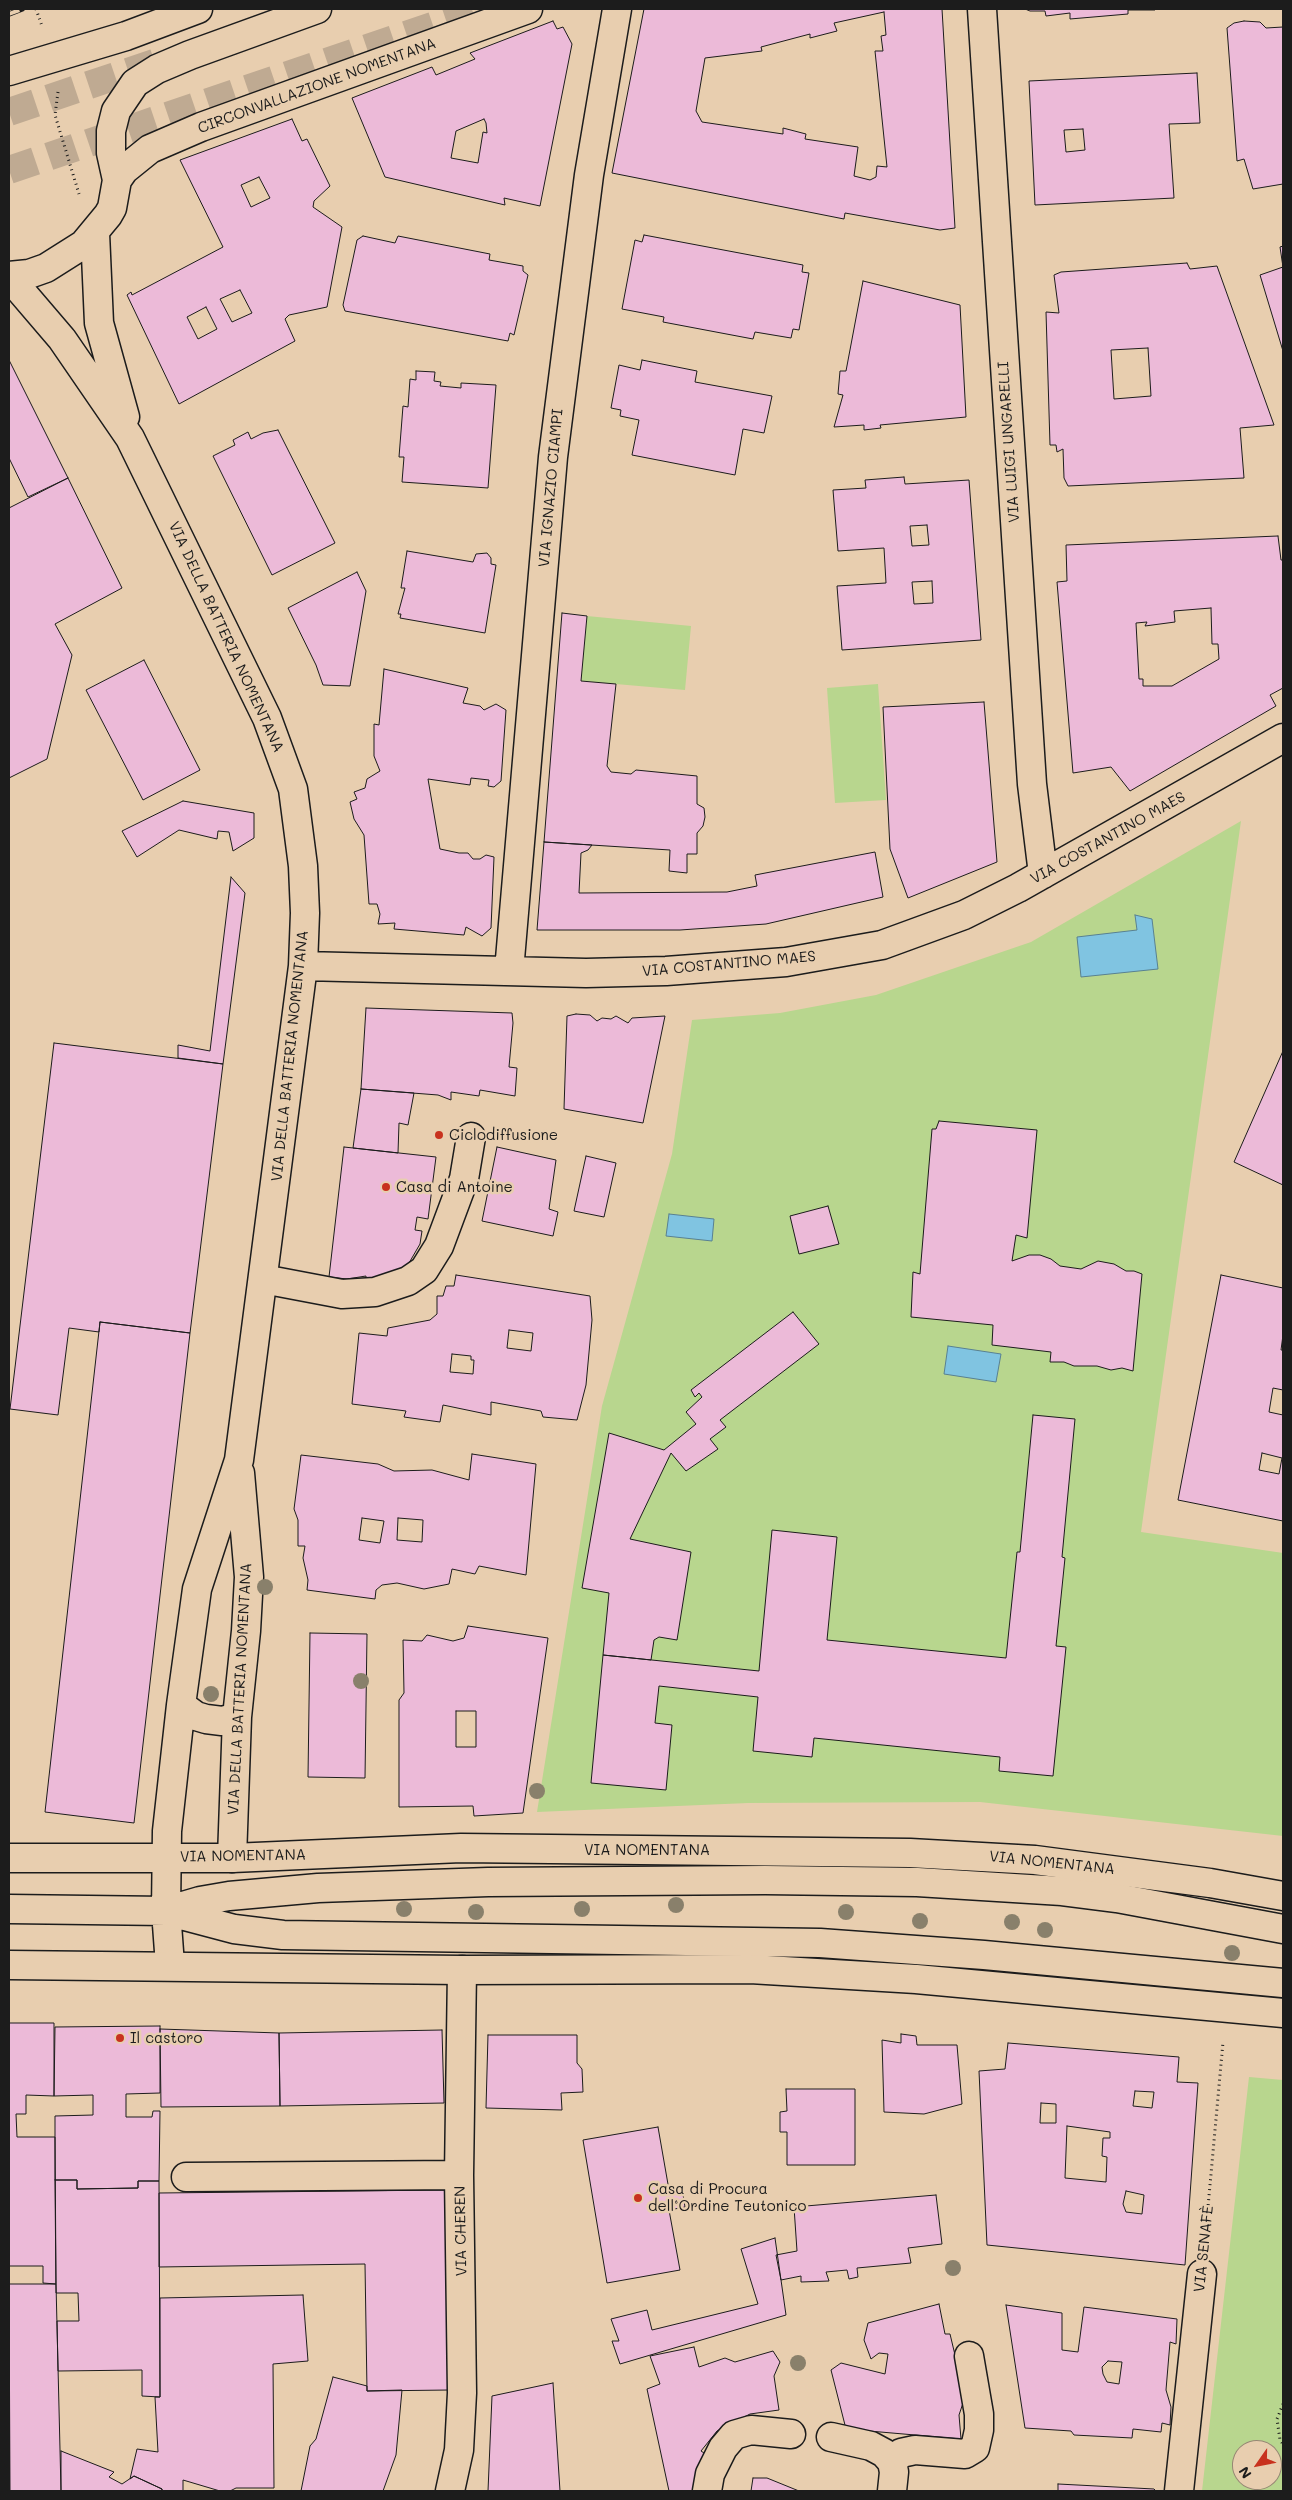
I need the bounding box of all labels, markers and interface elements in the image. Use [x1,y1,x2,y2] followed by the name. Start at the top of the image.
[195,34,439,138] street label: CIRCONVALLAZIONE NOMENTANA
[994,361,1024,523] street label: VIA LUIGI UNGARELLI
[535,408,567,568] street label: VIA IGNAZIO CIAMPI
[165,519,287,755] street label: VIA DELLA BATTERIA NOMENTANA
[1027,788,1189,888] street label: VIA COSTANTINO MAES
[268,930,312,1182] street label: VIA DELLA BATTERIA NOMENTANA
[641,947,817,981] street label: VIA COSTANTINO MAES
[449,1126,558,1144] place label: Ciclodiffusione
[433,1129,445,1141] marker: Ciclodiffusione
[396,1178,513,1196] place label: Casa di Antoine
[380,1181,392,1193] marker: Casa di Antoine
[224,1563,256,1815] street label: VIA DELLA BATTERIA NOMENTANA
[584,1841,710,1859] street label: VIA NOMENTANA
[180,1846,306,1866] street label: VIA NOMENTANA
[988,1847,1116,1879] street label: VIA NOMENTANA
[130,2029,203,2047] place label: Il castoro
[114,2032,126,2044] marker: Il castoro
[648,2180,806,2215] place label: Casa di Procura dell‘Ordine Teutonico
[451,2186,471,2276] street label: VIA CHEREN
[632,2192,644,2204] marker: Casa di Procura dell‘Ordine Teutonico
[1191,2205,1217,2293] street label: VIA SENAFÈ
[1232,2440,1282,2490] north arrow
[1234,2463,1256,2483] text: N

